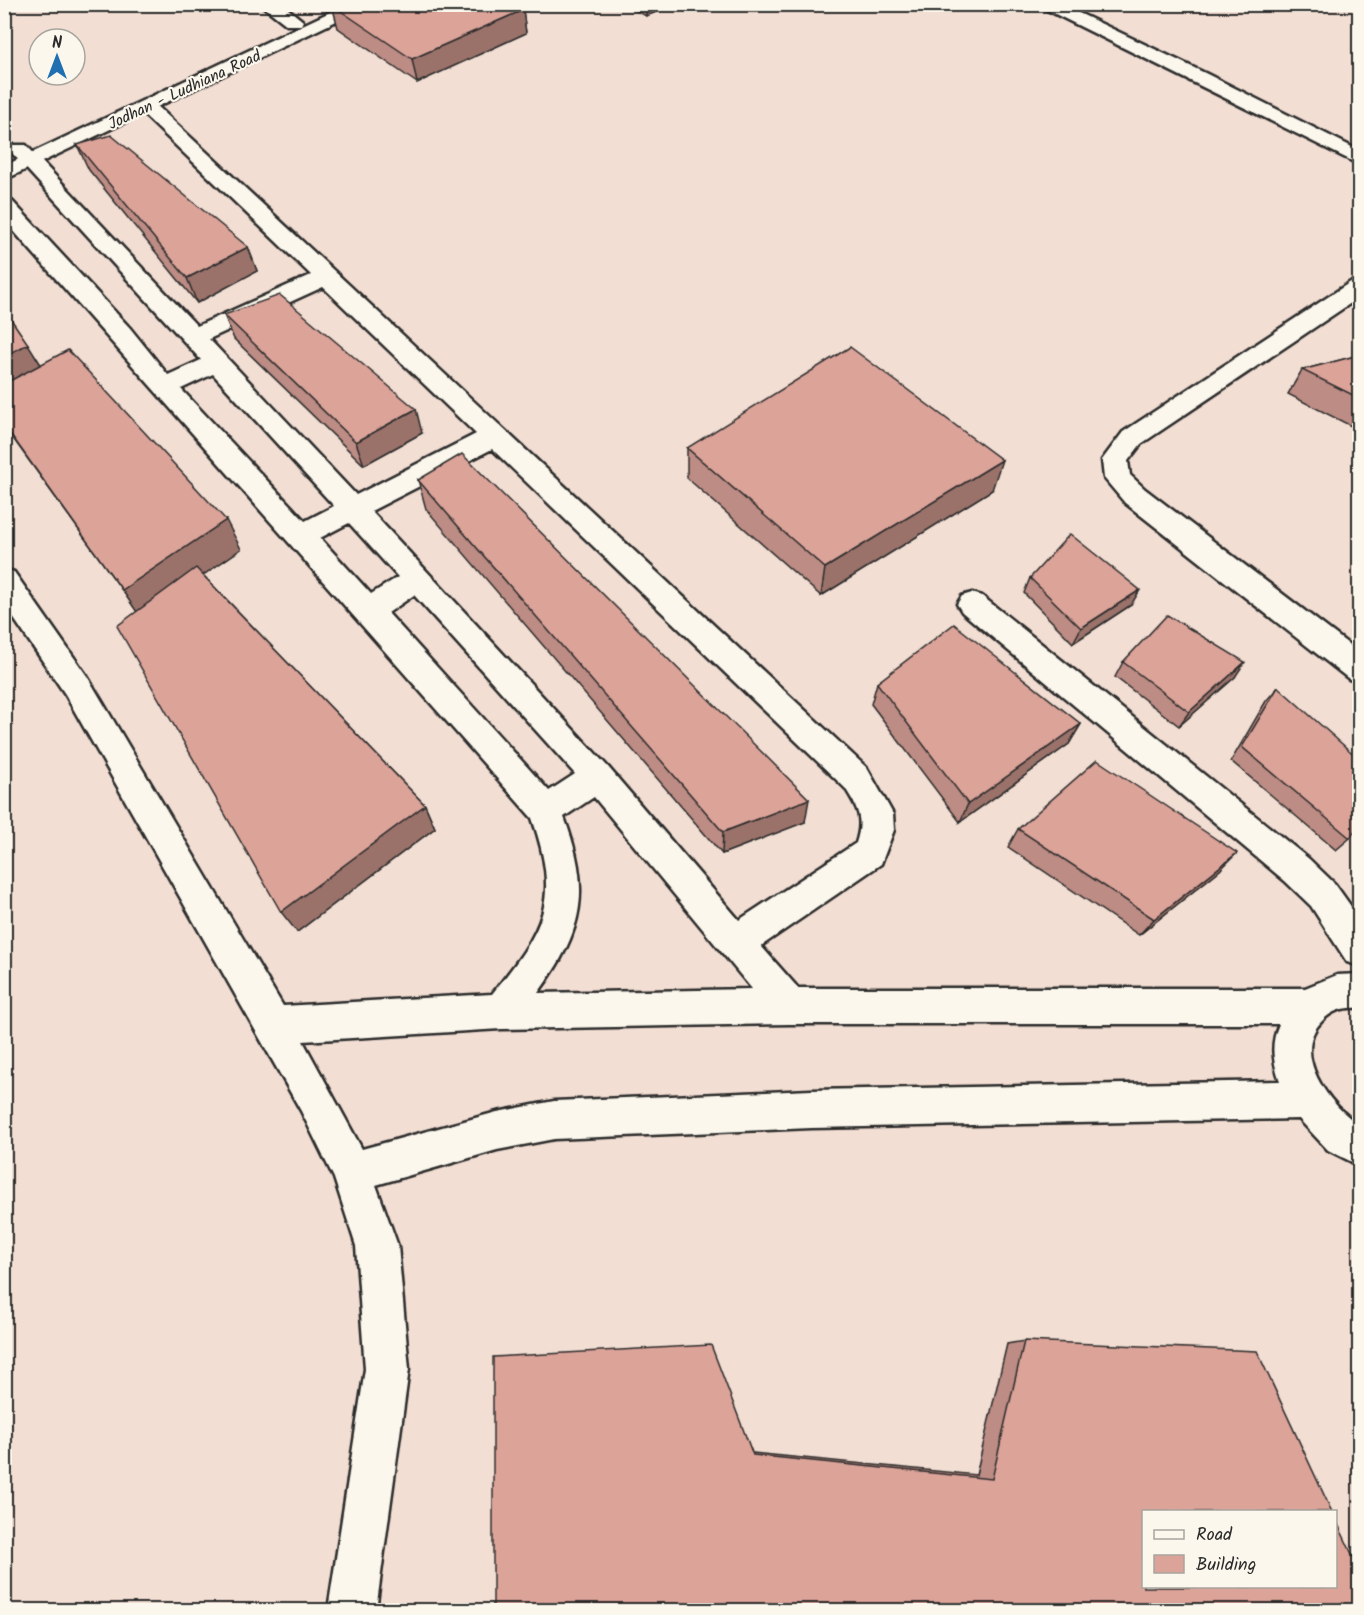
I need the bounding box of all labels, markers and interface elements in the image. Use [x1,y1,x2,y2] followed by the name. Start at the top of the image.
[27,27,87,87] north arrow
[52,31,62,56] text: N
[104,43,266,137] street label: Jodhan - Ludhiana Road
[1142,1510,1337,1588] legend
[1196,1521,1233,1550] text: Road
[1196,1551,1256,1580] text: Building

